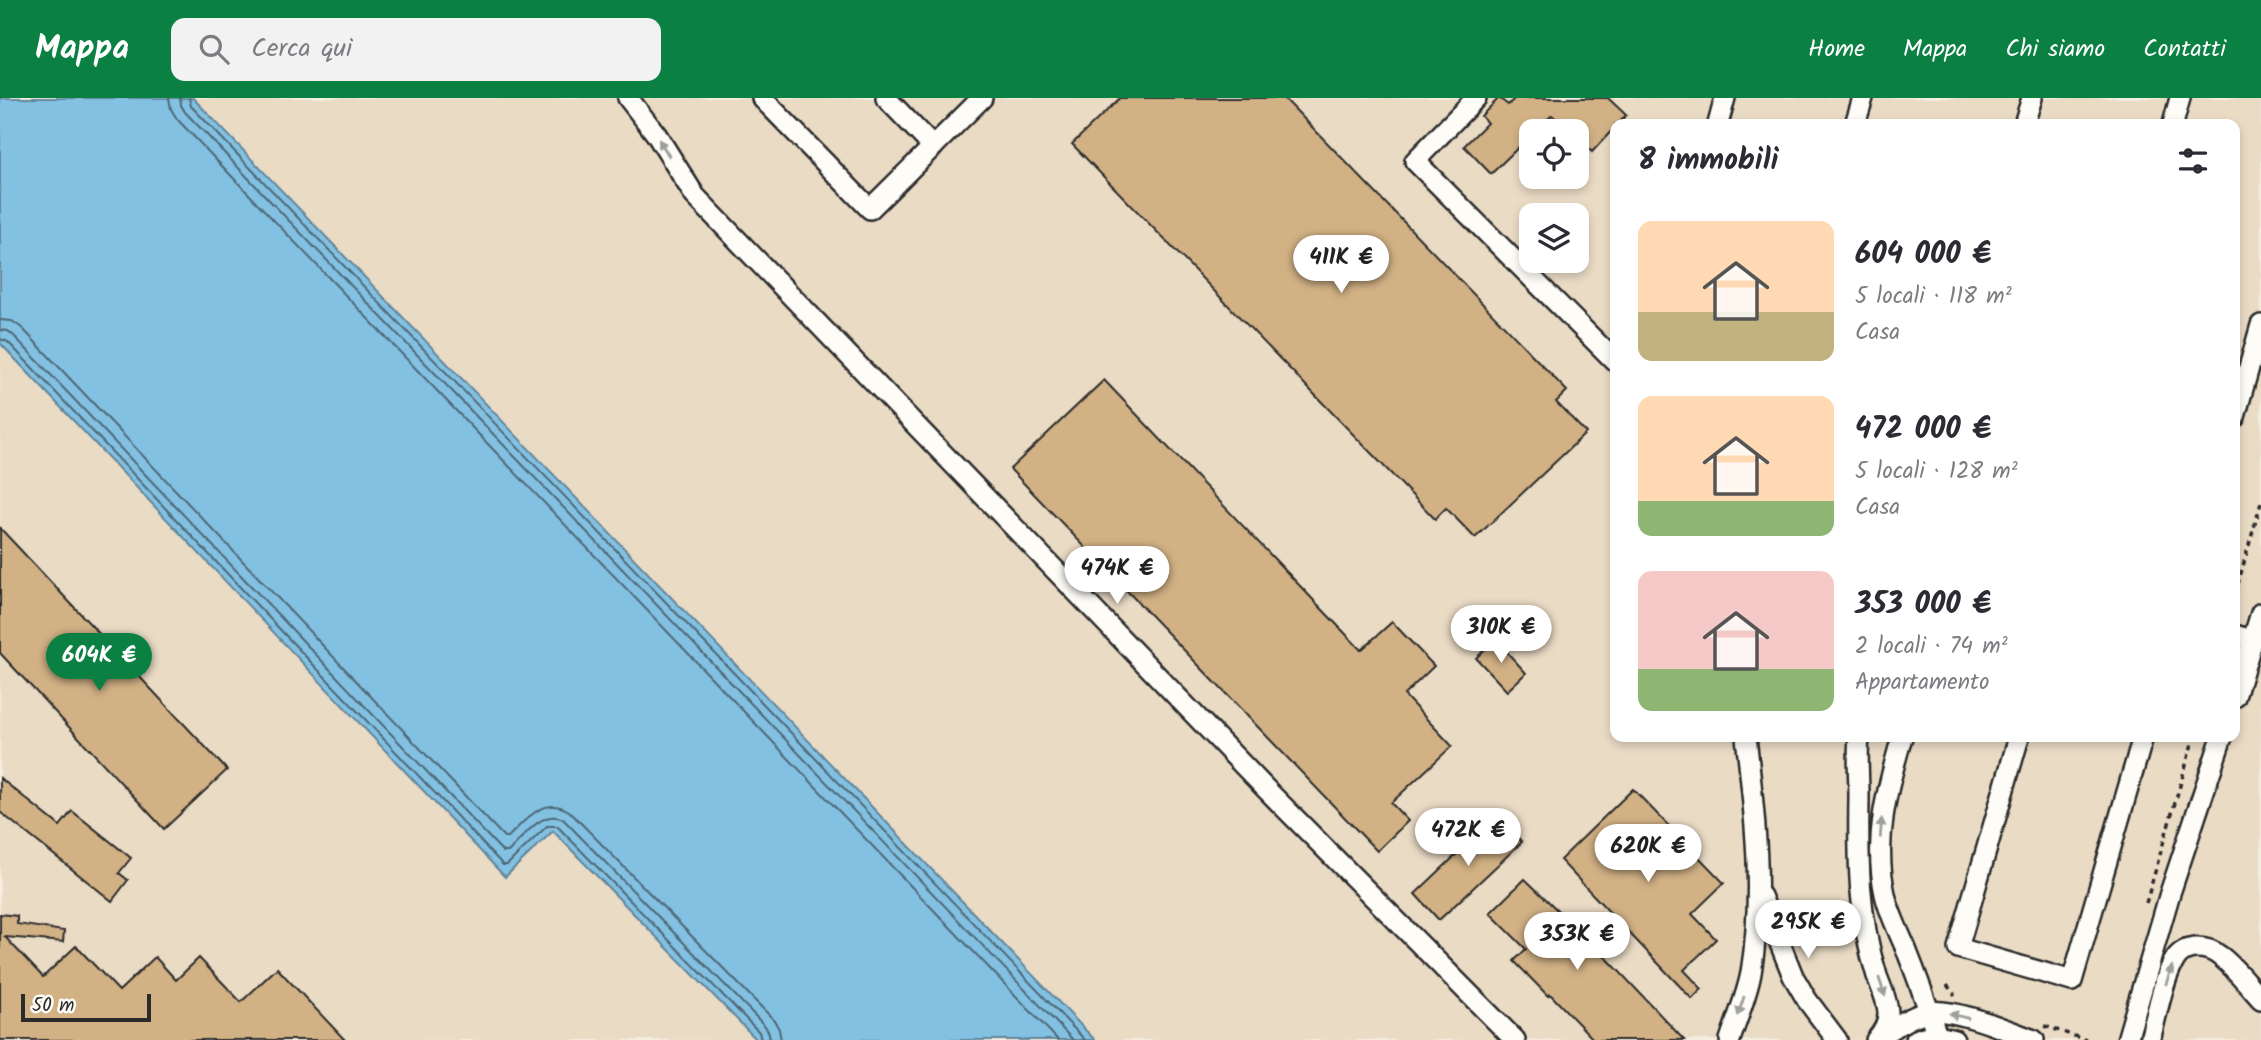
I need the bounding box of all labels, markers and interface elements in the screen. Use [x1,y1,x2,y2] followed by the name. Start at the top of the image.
[171,18,661,81] search box
[35,23,129,76] text: Mappa
[251,28,352,70] text: Cerca qui
[195,30,233,68] icon: search
[1808,30,1865,69] text: Home
[1903,30,1967,69] text: Mappa
[2005,30,2105,69] text: Chi siamo
[2143,30,2226,69] text: Contatti
[1519,119,1589,273] map controls
[1519,119,1589,189] button: locate
[1638,137,1778,185] text: 8 immobili
[657,138,670,157] one-way arrow
[2174,142,2212,180] icon: filters
[1519,203,1589,273] button: layers
[1855,231,1991,279] text: 604 000 €
[1284,236,1398,295] pin: 411K €
[1309,240,1373,276] text: 411K €
[1694,249,1778,333] icon: home
[1855,279,2012,315] text: 5 locali · 118 m²
[1855,315,1900,351] text: Casa
[1855,406,1991,454] text: 472 000 €
[1694,424,1778,508] icon: home
[1855,454,2018,490] text: 5 locali · 128 m²
[1855,490,1900,526] text: Casa
[1060,546,1174,606] pin: 474K €
[1080,551,1154,587] text: 474K €
[1855,581,1991,629] text: 353 000 €
[1694,599,1778,683] icon: home
[1444,606,1558,665] pin: 310K €
[1467,610,1535,646] text: 310K €
[1855,629,2008,665] text: 2 locali · 74 m²
[42,634,156,693] pin: 604K €
[62,638,136,674] text: 604K €
[1855,665,1989,701] text: Appartamento
[1411,808,1525,868] pin: 472K €
[1431,813,1505,849] text: 472K €
[1876,817,1887,839] one-way arrow
[1591,824,1705,884] pin: 620K €
[1611,829,1685,865] text: 620K €
[1751,900,1865,960] pin: 295K €
[1771,905,1845,941] text: 295K €
[1520,912,1634,972] pin: 353K €
[1540,917,1614,953] text: 353K €
[2165,964,2175,985] one-way arrow
[1876,977,1887,998] one-way arrow
[21,991,150,1023] scale bar
[32,991,74,1021] text: 50 m
[1735,996,1746,1017] one-way arrow
[1948,1010,1970,1021] one-way arrow

